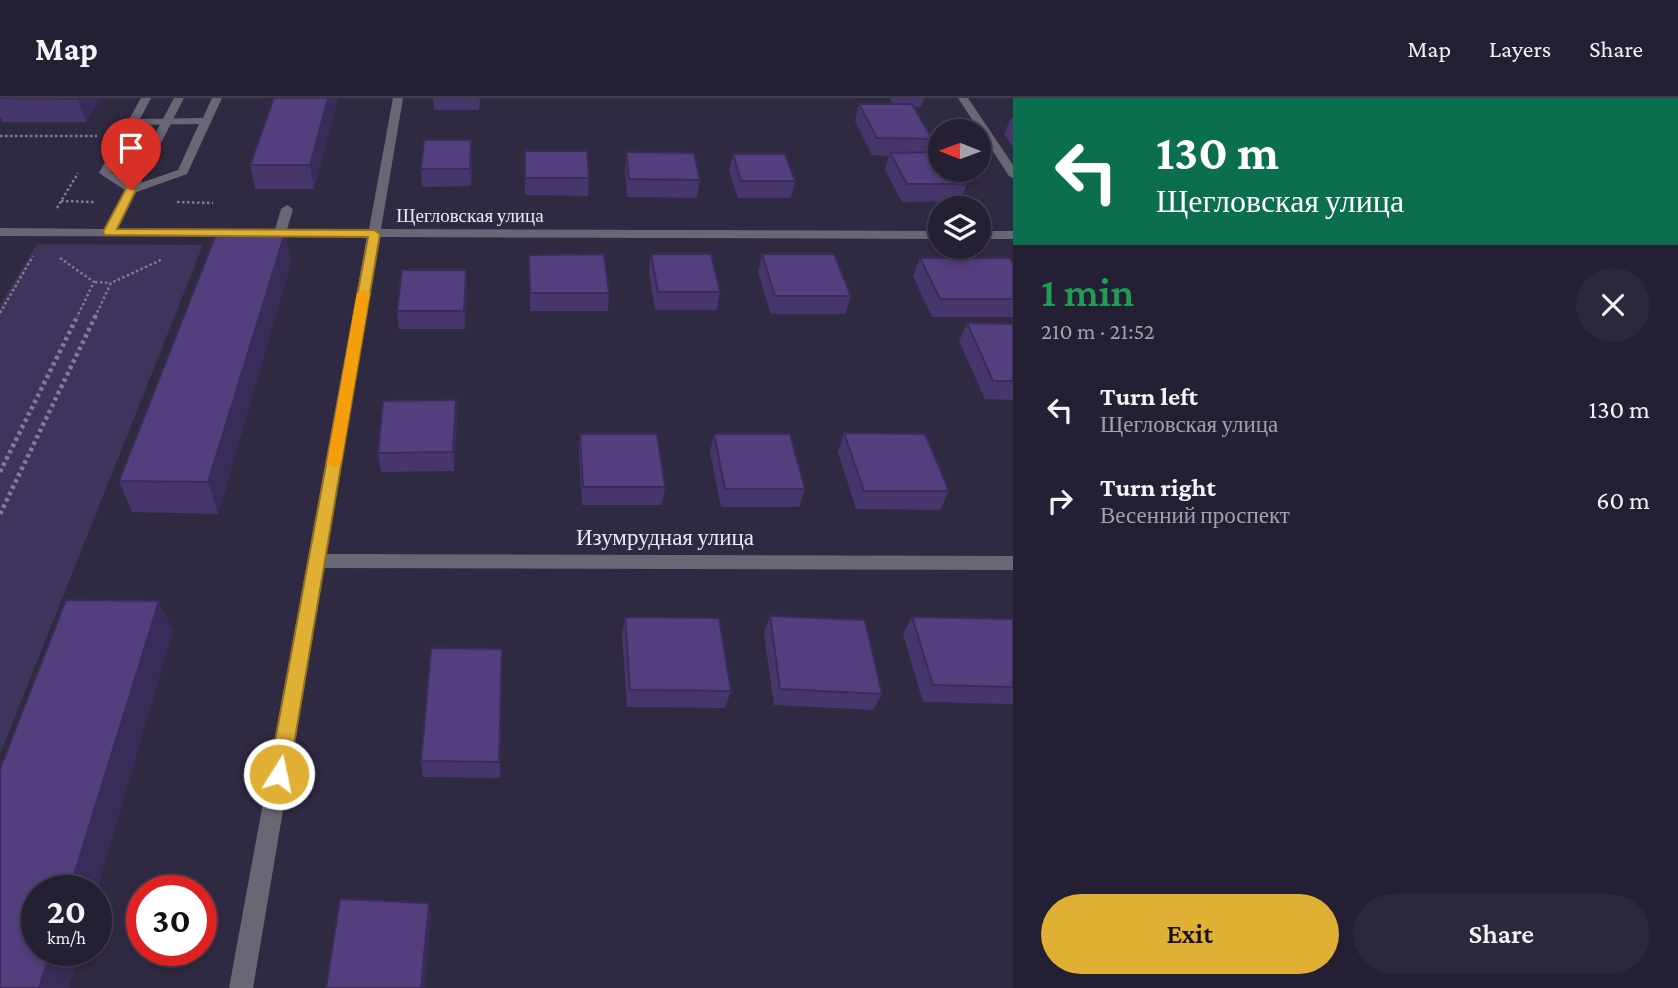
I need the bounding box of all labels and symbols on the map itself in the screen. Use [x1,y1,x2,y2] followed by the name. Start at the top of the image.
[101,118,161,190] pin
[928,119,990,182] north arrow
[396,205,544,226] street label: Щегловская улица
[576,524,754,550] street label: Изумрудная улица
[242,737,316,811] position arrow
[126,875,217,966] speed limit sign: 30

